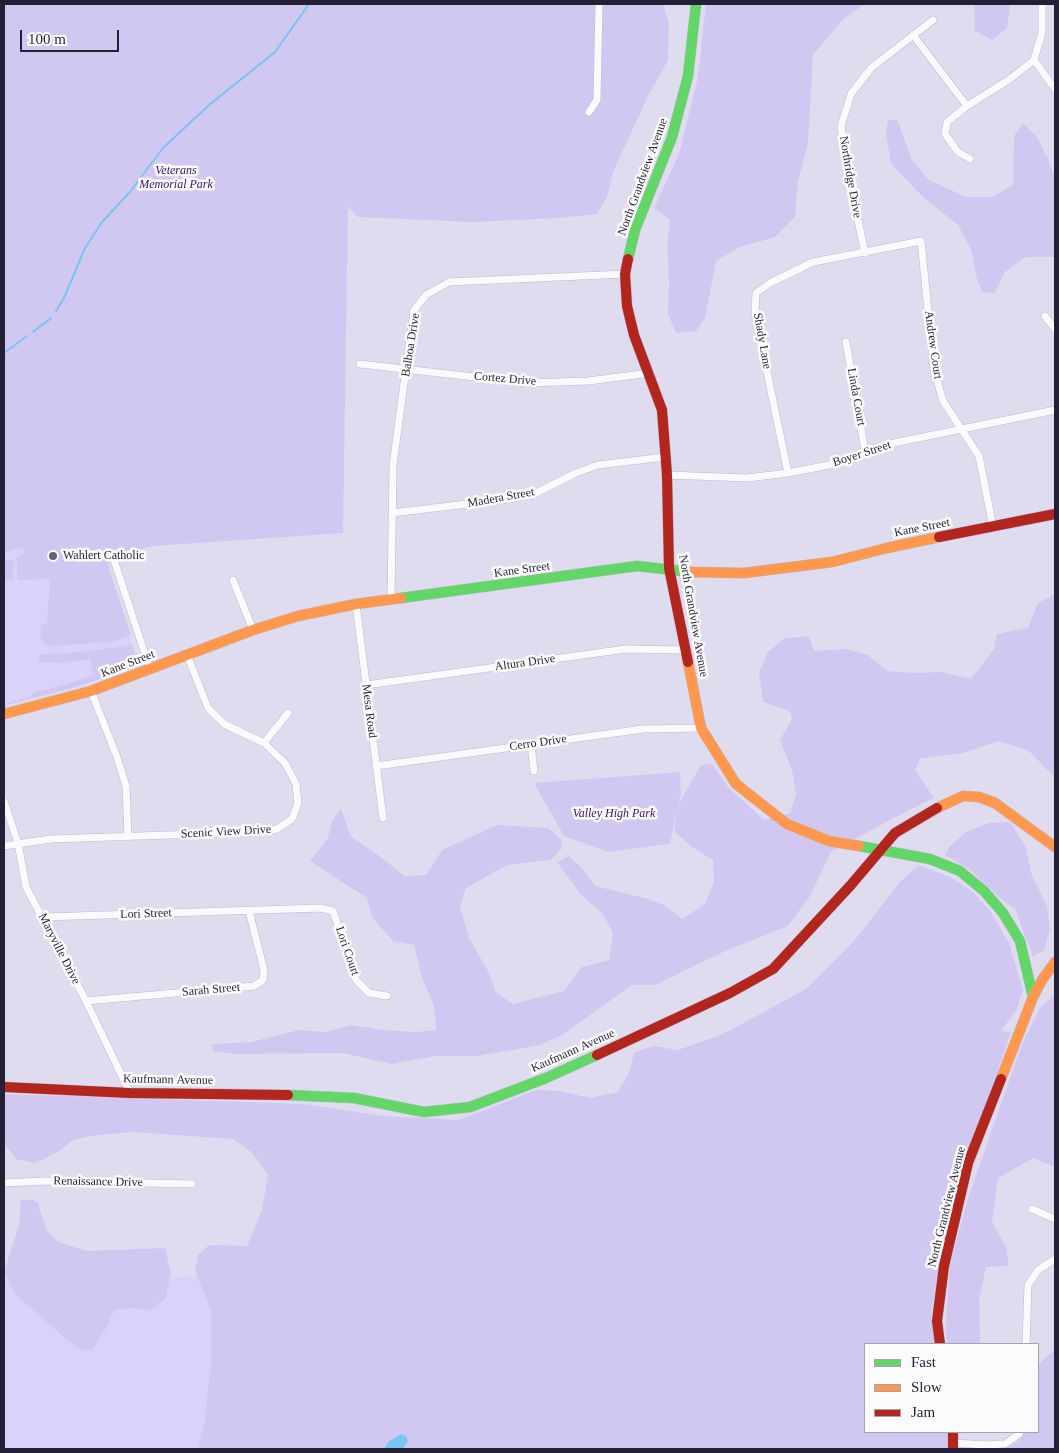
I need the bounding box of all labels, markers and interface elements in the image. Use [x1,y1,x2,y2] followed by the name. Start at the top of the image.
[22,20,121,52] scale bar
[28,31,66,47] text: 100 m
[615,116,671,238] street label: North Grandview Avenue
[836,135,864,219] street label: Northridge Drive
[139,164,213,192] park label: Veterans Memorial Park
[921,310,945,380] street label: Andrew Court
[399,312,423,378] street label: Balboa Drive
[750,312,774,370] street label: Shady Lane
[844,367,868,427] street label: Linda Court
[473,369,537,389] street label: Cortez Drive
[831,438,893,470] street label: Boyer Street
[466,485,536,511] street label: Madera Street
[893,516,951,540] street label: Kane Street
[63,549,144,563] place label: Wahlert Catholic
[47,550,59,562] marker: Wahlert Catholic
[675,554,711,678] street label: North Grandview Avenue
[493,559,551,581] street label: Kane Street
[99,647,157,681] street label: Kane Street
[494,652,556,674] street label: Altura Drive
[359,683,379,739] street label: Mesa Road
[508,732,568,754] street label: Cerro Drive
[573,807,655,821] park label: Valley High Park
[180,822,272,842] street label: Scenic View Drive
[120,906,172,922] street label: Lori Street
[35,911,83,987] street label: Maryville Drive
[332,925,362,977] street label: Lori Court
[181,980,241,1000] street label: Sarah Street
[529,1026,617,1076] street label: Kaufmann Avenue
[123,1072,213,1088] street label: Kaufmann Avenue
[925,1145,969,1269] street label: North Grandview Avenue
[53,1174,143,1190] street label: Renaissance Drive
[864,1343,1039,1433] legend
[911,1354,936,1370] text: Fast
[911,1379,942,1395] text: Slow
[911,1404,935,1420] text: Jam

